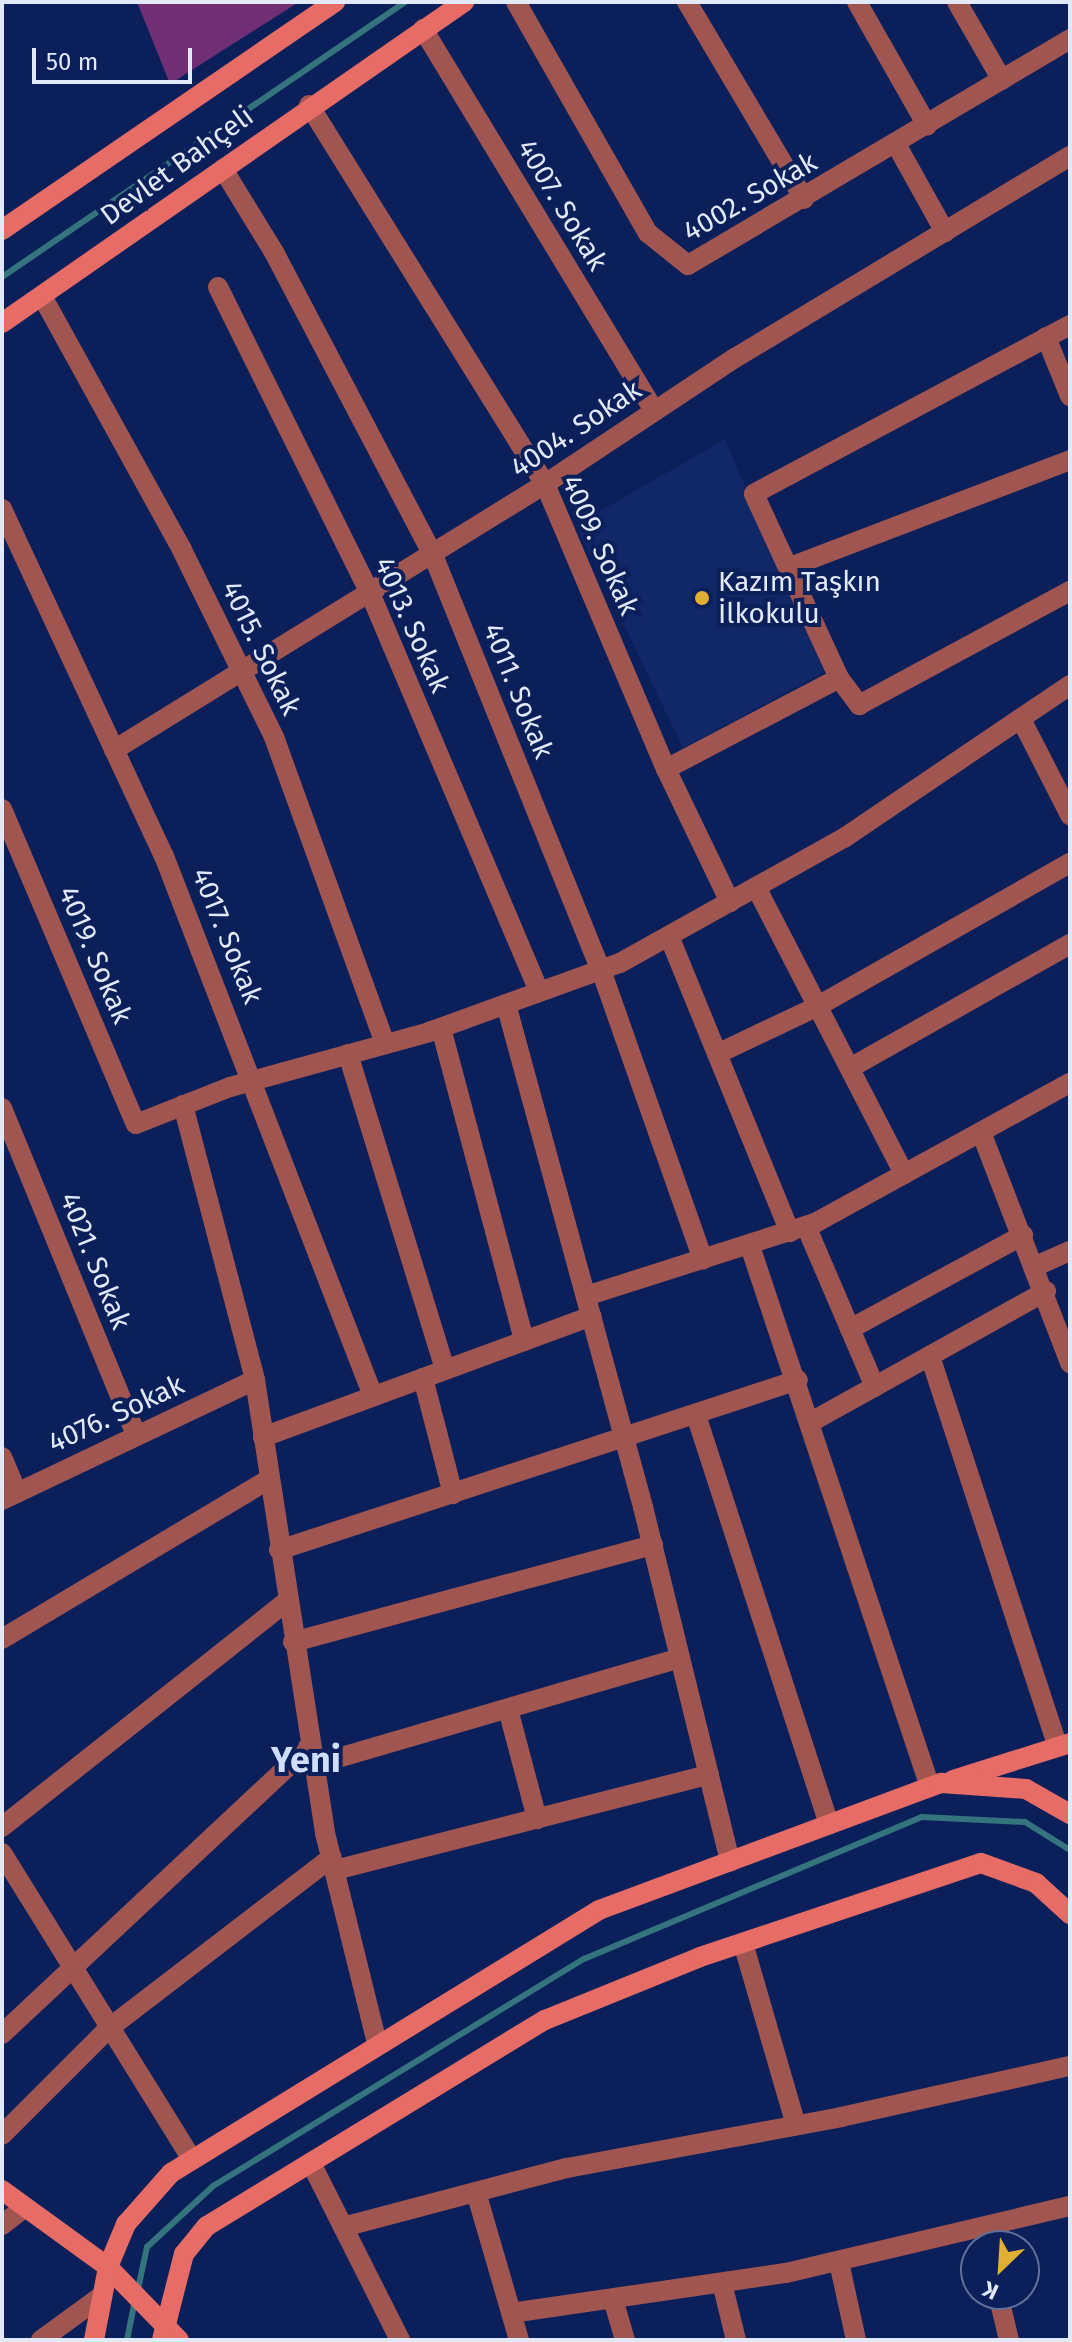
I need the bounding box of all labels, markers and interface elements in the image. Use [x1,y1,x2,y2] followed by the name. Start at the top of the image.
[36,32,196,82] scale bar
[46,48,98,76] text: 50 m
[94,99,260,233] street label: Devlet Bahçeli
[510,133,614,277] street label: 4007. Sokak
[677,145,823,249] street label: 4002. Sokak
[504,373,648,485] street label: 4004. Sokak
[554,470,646,620] street label: 4009. Sokak
[367,552,457,698] street label: 4013. Sokak
[718,565,881,631] place label: Kazım Taşkın İlkokulu
[214,575,308,721] street label: 4015. Sokak
[693,589,711,607] marker: Kazım Taşkın İlkokulu
[476,618,560,764] street label: 4011. Sokak
[185,863,269,1009] street label: 4017. Sokak
[51,881,139,1029] street label: 4019. Sokak
[52,1188,138,1334] street label: 4021. Sokak
[43,1368,189,1460] street label: 4076. Sokak
[271,1739,341,1783] district label: Yeni
[960,2230,1040,2310] north arrow
[978,2275,1003,2306] text: K

